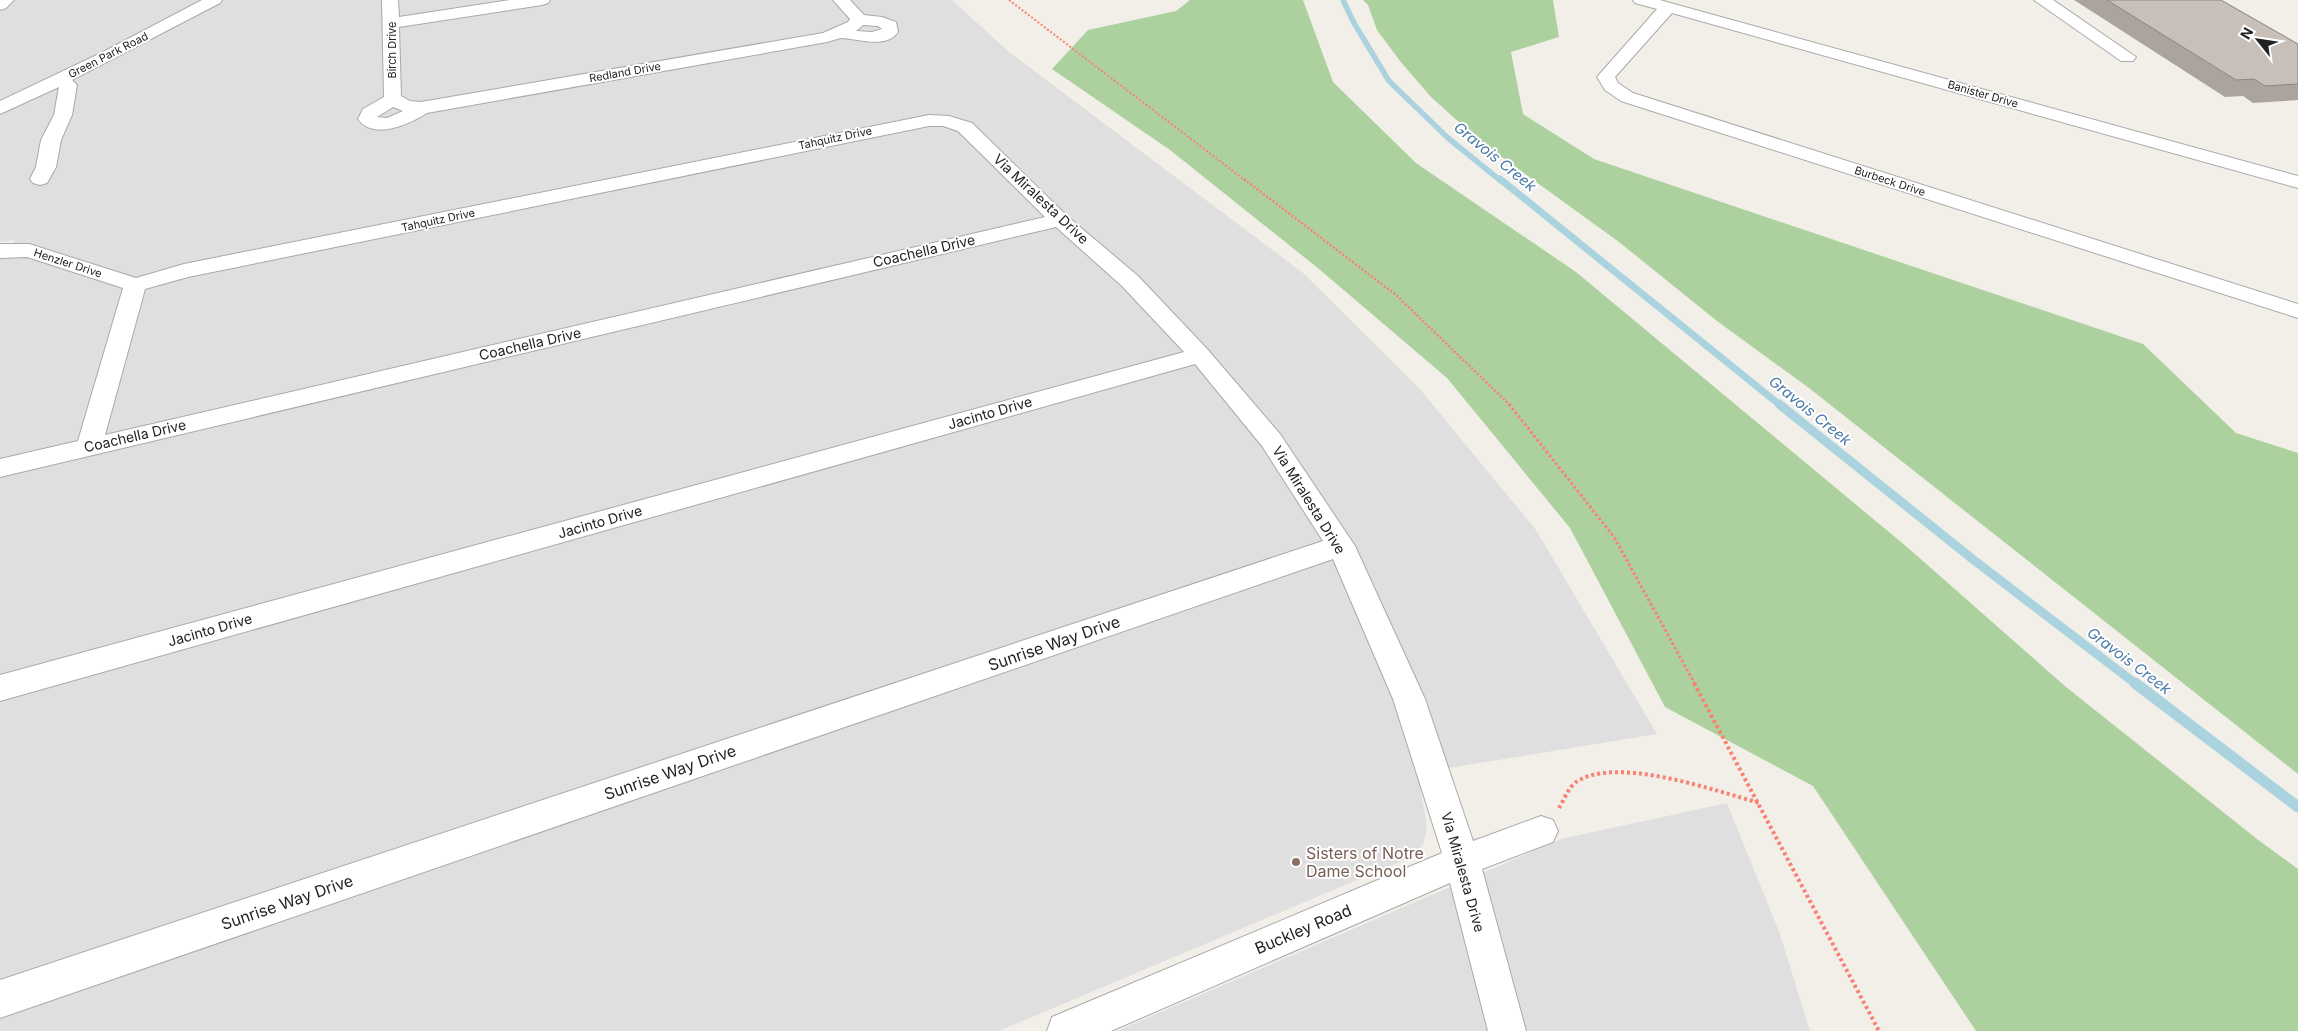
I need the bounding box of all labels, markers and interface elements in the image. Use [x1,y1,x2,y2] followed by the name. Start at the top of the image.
[2233,15,2283,65] north arrow
[385,22,399,79] street label: Birch Drive
[2236,24,2256,42] text: N
[66,29,150,81] street label: Green Park Road
[588,59,662,85] street label: Redland Drive
[1946,77,2020,111] street label: Banister Drive
[1450,118,1541,196] water label: Gravois Creek
[797,123,873,153] street label: Tahquitz Drive
[990,150,1093,247] street label: Via Miralesta Drive
[1853,163,1927,199] street label: Burbeck Drive
[400,205,476,235] street label: Tahquitz Drive
[871,230,977,271] street label: Coachella Drive
[32,245,104,281] street label: Henzler Drive
[477,323,583,364] street label: Coachella Drive
[1765,372,1856,450] water label: Gravois Creek
[946,392,1034,433] street label: Jacinto Drive
[82,415,188,456] street label: Coachella Drive
[1269,443,1350,557] street label: Via Miralesta Drive
[556,501,644,542] street label: Jacinto Drive
[166,609,254,650] street label: Jacinto Drive
[985,611,1123,675] street label: Sunrise Way Drive
[2084,623,2176,699] water label: Gravois Creek
[601,740,739,804] street label: Sunrise Way Drive
[1438,810,1489,934] street label: Via Miralesta Drive
[1306,843,1424,881] place label: Sisters of Notre Dame School
[1290,856,1302,868] marker: Sisters of Notre Dame School
[218,870,356,934] street label: Sunrise Way Drive
[1252,900,1354,958] street label: Buckley Road

